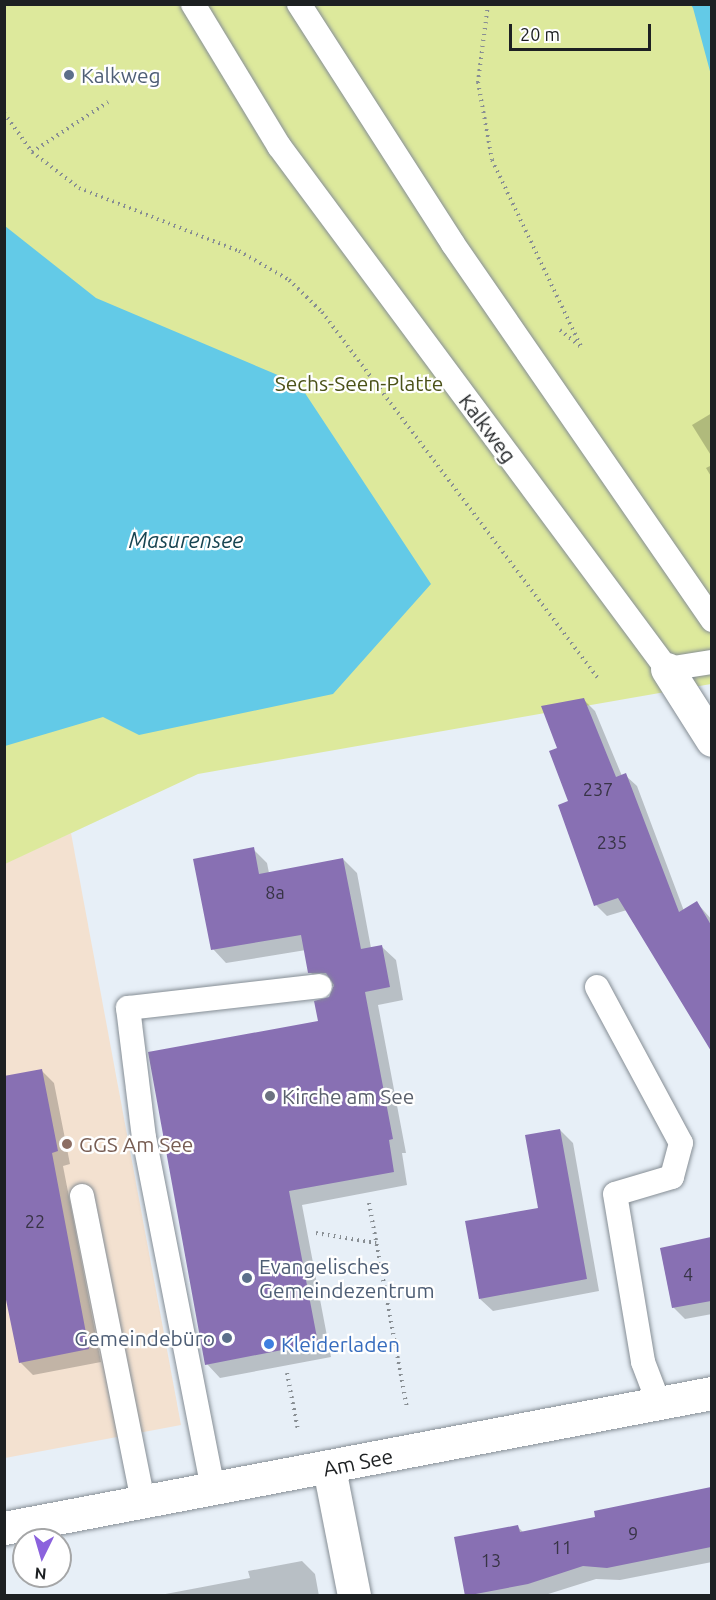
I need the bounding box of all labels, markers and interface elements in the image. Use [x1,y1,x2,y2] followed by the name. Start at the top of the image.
[512,12,654,50] scale bar
[520,24,560,44] text: 20 m
[81,62,161,88] place label: Kalkweg
[62,68,76,82] marker: Kalkweg
[275,370,443,396] park label: Sechs-Seen-Platte
[454,389,522,467] street label: Kalkweg
[129,527,243,553] water label: Masurensee
[583,778,613,800] house number: 237
[597,831,627,853] house number: 235
[265,881,285,903] house number: 8a
[282,1083,414,1109] place label: Kirche am See
[263,1089,277,1103] marker: Kirche am See
[79,1131,193,1157] place label: GGS Am See
[60,1137,74,1151] marker: GGS Am See
[25,1210,45,1232] house number: 22
[259,1253,435,1303] place label: Evangelisches Gemeindezentrum
[683,1263,693,1285] house number: 4
[240,1271,254,1285] marker: Evangelisches Gemeindezentrum
[74,1325,215,1351] place label: Gemeindebüro
[220,1331,234,1345] marker: Gemeindebüro
[281,1331,400,1357] place label: Kleiderladen
[262,1337,276,1351] marker: Kleiderladen
[321,1443,395,1481] street label: Am See
[628,1522,638,1544] house number: 9
[12,1528,72,1588] north arrow
[552,1536,572,1558] house number: 11
[481,1549,501,1571] house number: 13
[34,1564,47,1583] text: N

